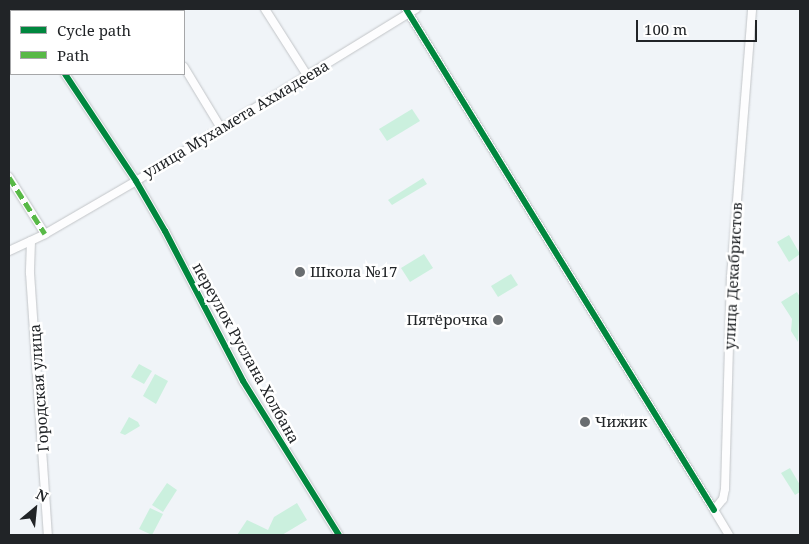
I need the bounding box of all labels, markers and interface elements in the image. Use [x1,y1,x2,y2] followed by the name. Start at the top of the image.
[10,10,185,75] legend
[639,10,760,42] scale bar
[644,19,687,39] text: 100 m
[57,20,131,40] text: Cycle path
[57,45,89,65] text: Path
[140,56,332,182] street label: улица Мухамета Ахмадеева
[720,202,746,350] street label: улица Декабристов
[189,260,303,446] street label: переулок Руслана Холбана
[310,263,397,281] place label: Школа №17
[294,266,306,278] marker: Школа №17
[407,311,488,329] place label: Пятёрочка
[492,314,504,326] marker: Пятёрочка
[26,323,52,453] street label: Городская улица
[595,413,647,431] place label: Чижик
[579,416,591,428] marker: Чижик
[10,484,60,534] north arrow
[33,484,52,506] text: N

